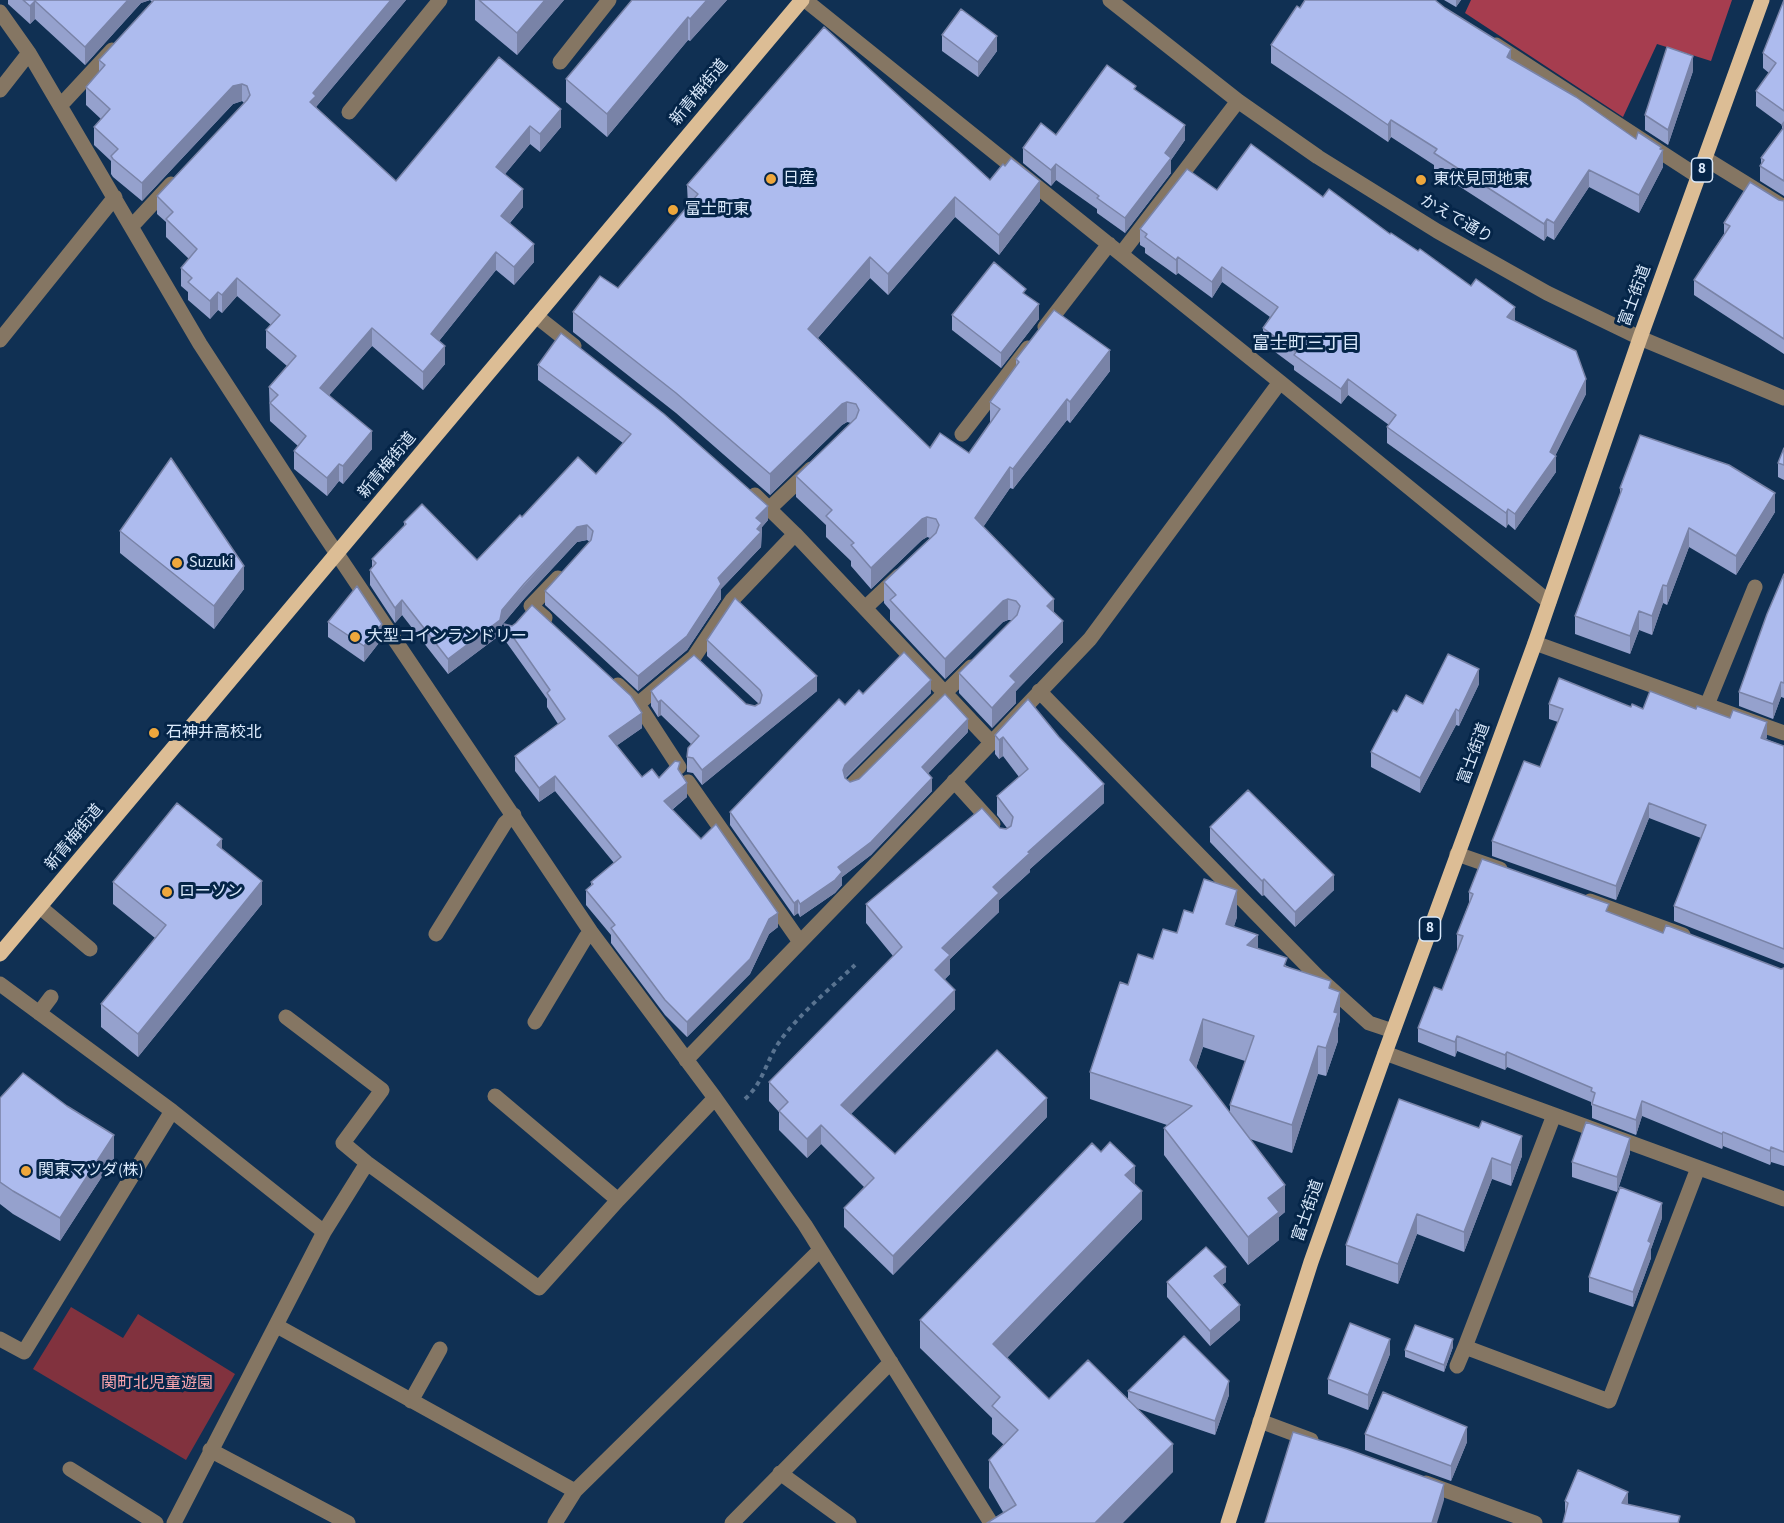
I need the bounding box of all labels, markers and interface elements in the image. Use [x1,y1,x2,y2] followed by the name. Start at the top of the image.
[667,56,733,130] street label: 新青梅街道
[1692,158,1712,182] road number: 8
[783,169,815,189] place label: 日産
[1433,170,1529,190] place label: 東伏見団地東
[764,172,778,186] marker: 日産
[1414,173,1428,187] marker: 東伏見団地東
[1417,192,1495,248] street label: かえで通り
[685,200,749,220] place label: 富士町東
[666,203,680,217] marker: 富士町東
[1616,263,1656,329] street label: 富士街道
[1252,334,1360,356] district label: 富士町三丁目
[355,429,421,503] street label: 新青梅街道
[189,553,233,573] place label: Suzuki
[170,556,184,570] marker: Suzuki
[367,627,527,647] place label: 大型コインランドリー
[348,630,362,644] marker: 大型コインランドリー
[1455,721,1495,787] street label: 富士街道
[166,723,262,743] place label: 石神井高校北
[147,726,161,740] marker: 石神井高校北
[42,801,108,875] street label: 新青梅街道
[179,882,243,902] place label: ローソン
[160,885,174,899] marker: ローソン
[1420,917,1440,941] road number: 8
[38,1161,144,1181] place label: 関東マツダ(株)
[19,1164,33,1178] marker: 関東マツダ(株)
[1290,1178,1328,1244] street label: 富士街道
[101,1374,213,1394] park label: 関町北児童遊園

